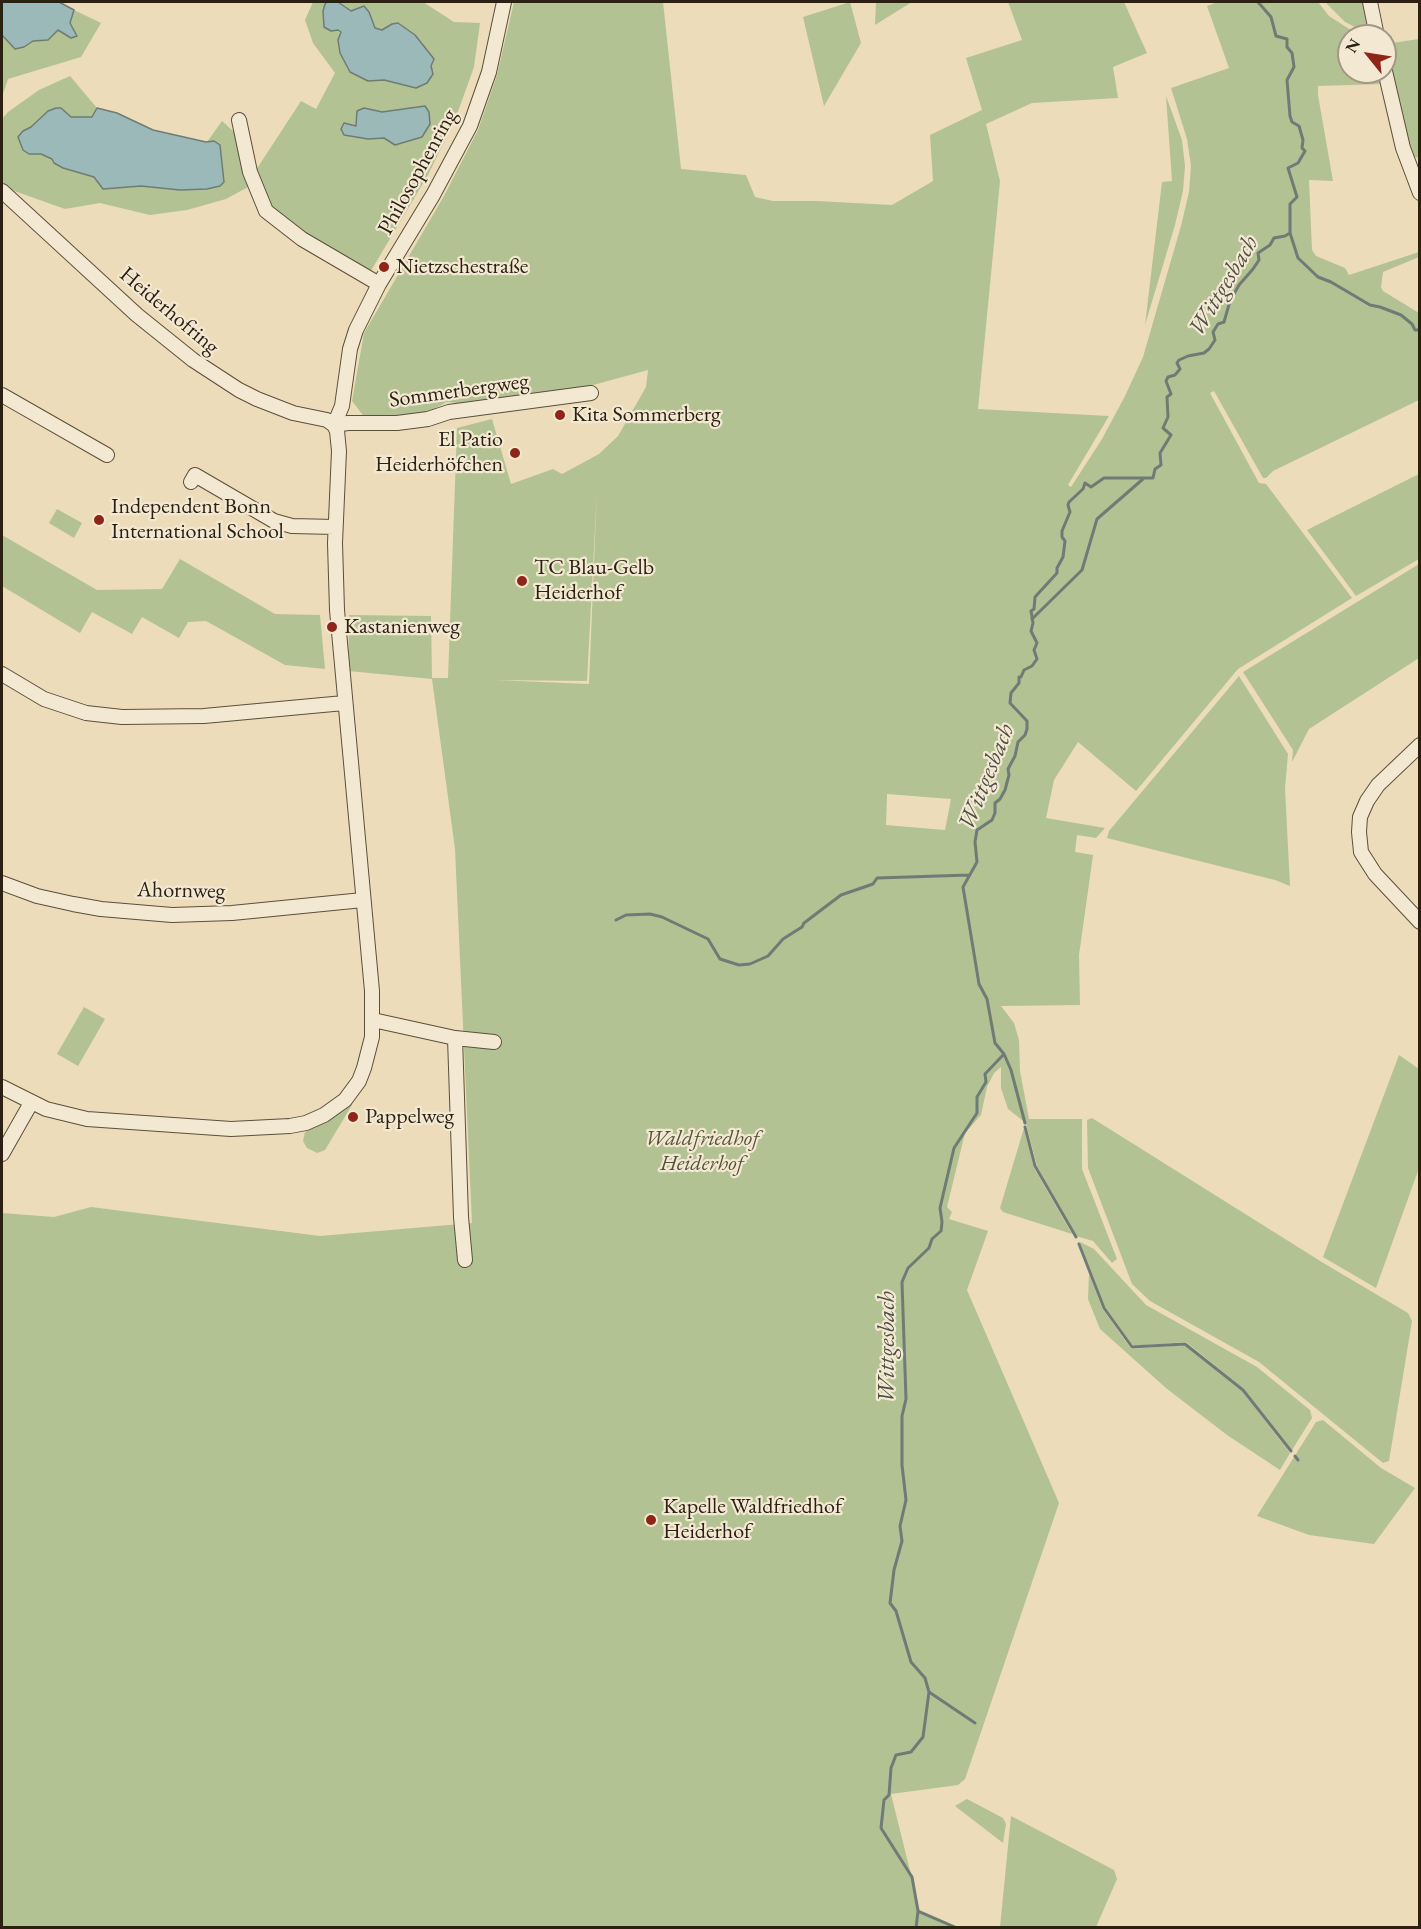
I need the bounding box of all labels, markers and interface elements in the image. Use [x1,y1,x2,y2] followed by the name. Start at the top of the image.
[1337,24,1397,84] north arrow
[1340,35,1365,57] text: N
[373,105,463,239] street label: Philosophenring
[1183,231,1265,341] water label: Wittgesbach
[396,254,528,280] place label: Nietzschestraße
[377,260,391,274] marker: Nietzschestraße
[114,262,224,360] street label: Heiderhofring
[387,368,531,414] street label: Sommerbergweg
[572,402,721,428] place label: Kita Sommerberg
[553,408,567,422] marker: Kita Sommerberg
[375,427,503,478] place label: El Patio Heiderhöfchen
[508,446,522,460] marker: El Patio Heiderhöfchen
[111,494,284,546] place label: Independent Bonn International School
[92,513,106,527] marker: Independent Bonn International School
[534,555,654,606] place label: TC Blau-Gelb Heiderhof
[515,574,529,588] marker: TC Blau-Gelb Heiderhof
[344,614,460,640] place label: Kastanienweg
[325,620,339,634] marker: Kastanienweg
[953,720,1021,834] water label: Wittgesbach
[137,877,225,905] street label: Ahornweg
[365,1104,454,1130] place label: Pappelweg
[346,1110,360,1124] marker: Pappelweg
[645,1126,759,1178] park label: Waldfriedhof Heiderhof
[873,1291,901,1403] water label: Wittgesbach
[663,1494,842,1546] place label: Kapelle Waldfriedhof Heiderhof
[644,1513,658,1527] marker: Kapelle Waldfriedhof Heiderhof

